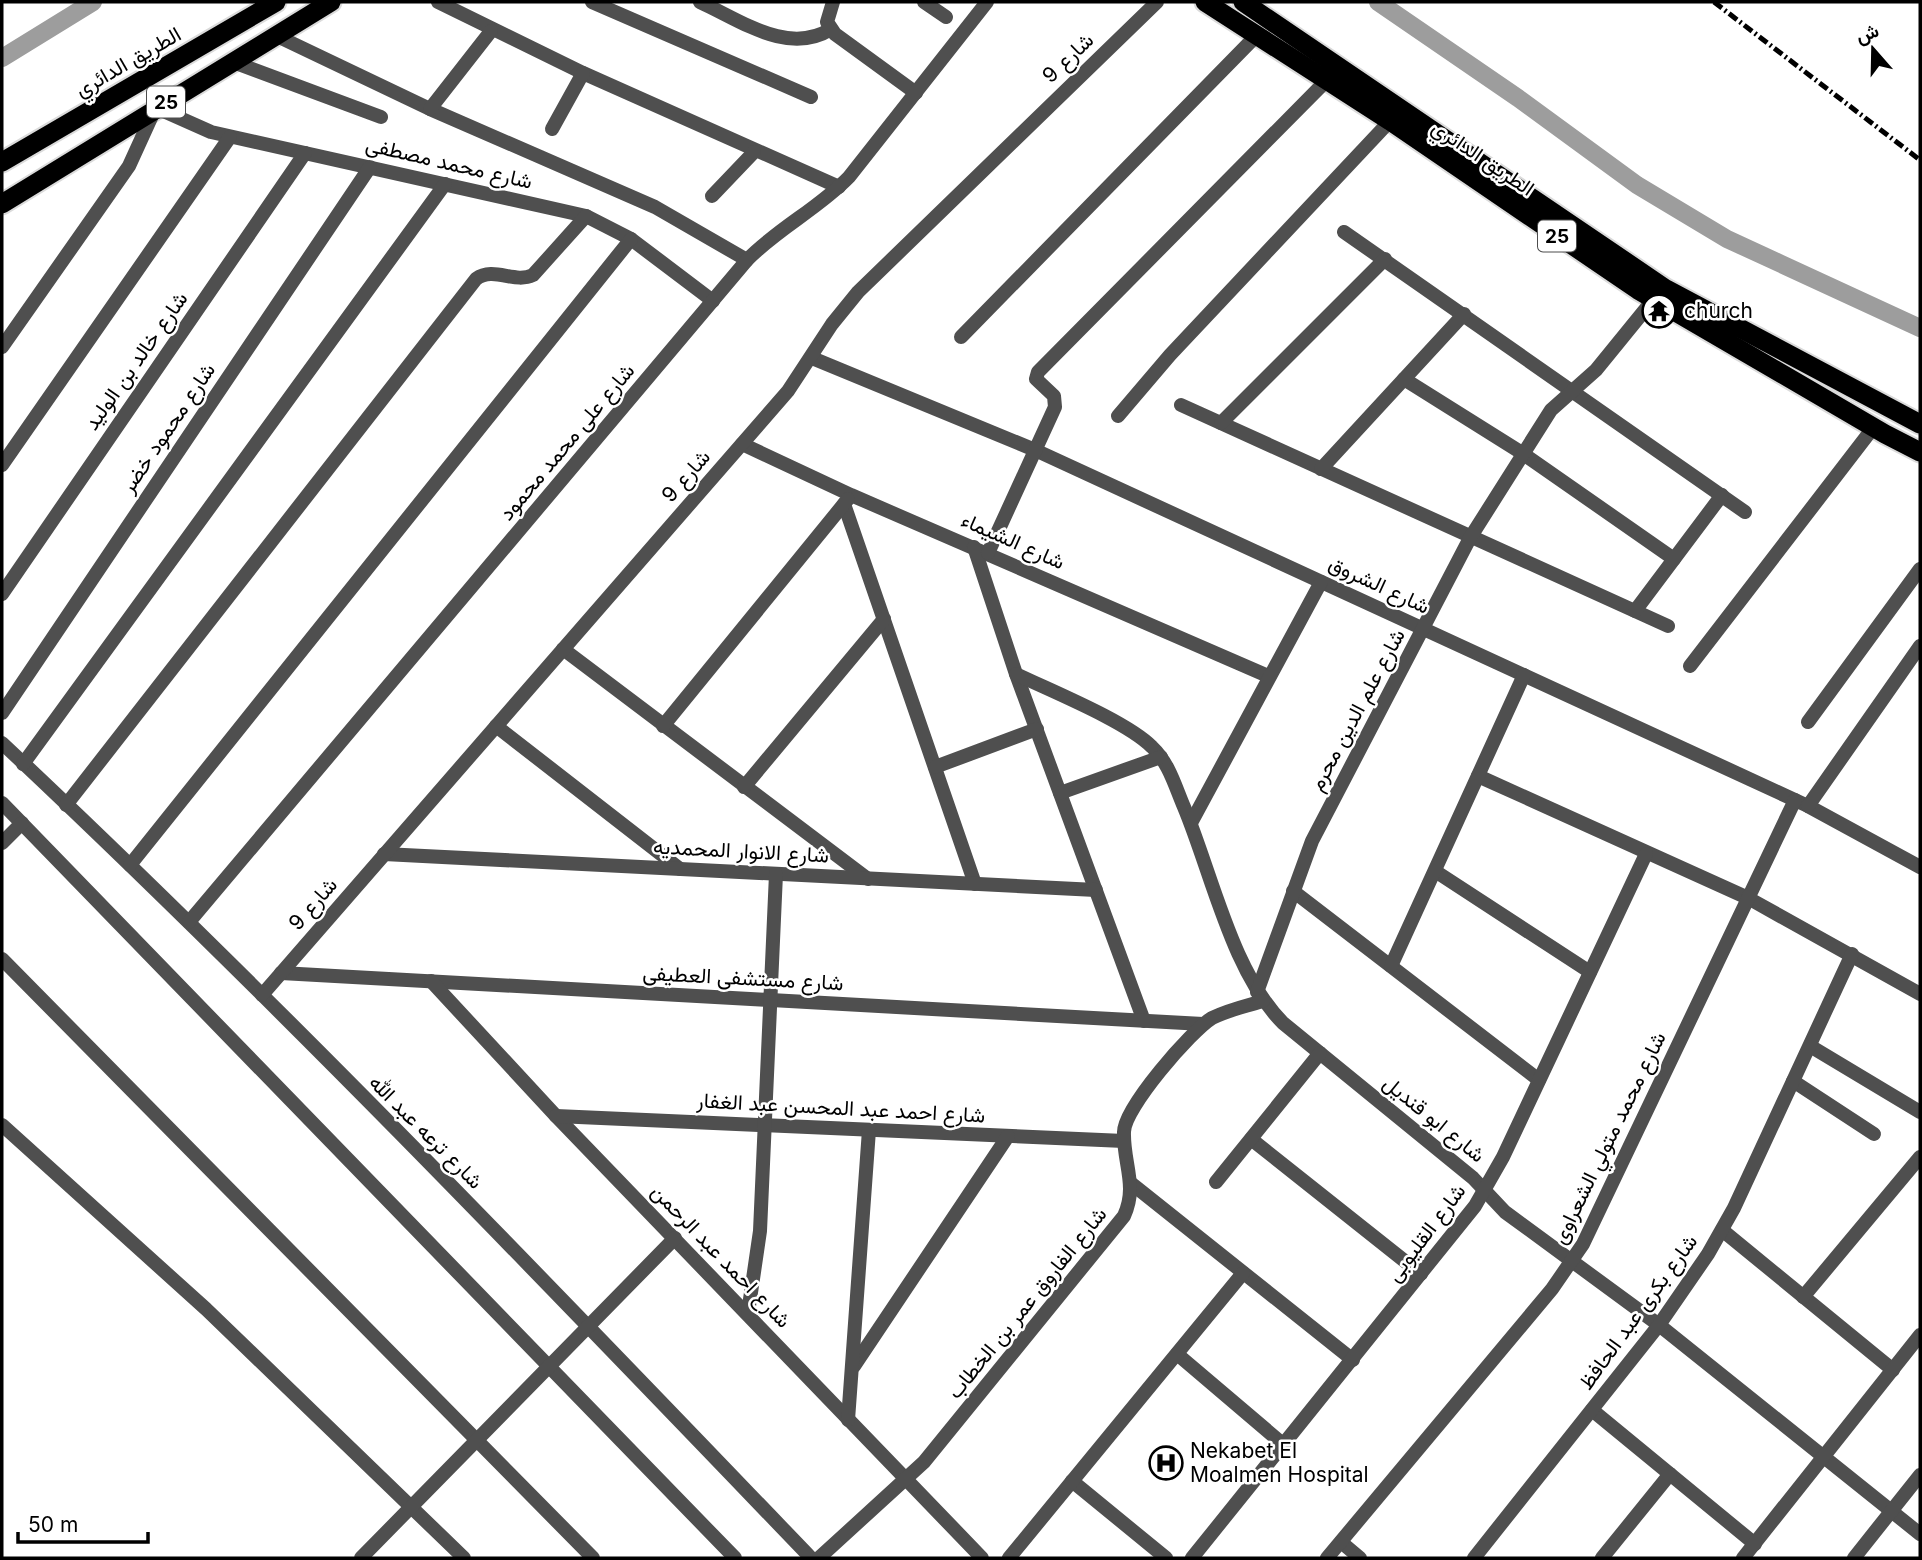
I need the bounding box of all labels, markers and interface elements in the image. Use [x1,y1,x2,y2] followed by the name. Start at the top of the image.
[1838,14,1908,84] north arrow
[1853,19,1882,48] text: ش
[70,21,188,106] street label: الطريق الدائري
[1037,27,1100,89] street label: شارع 9
[147,86,185,118] road number: 25
[1425,114,1539,205] street label: الطريق الدائري
[363,131,535,196] street label: شارع محمد مصطفى
[1538,220,1576,252] road number: 25
[79,287,194,436] street label: شارع خالد بن الوليد
[1640,292,1678,330] temple icon: church
[1684,298,1753,323] place label: church
[114,358,222,499] street label: شارع محمود خضر
[494,358,641,526] street label: شارع على محمد محمود
[656,444,717,508] street label: شارع 9
[957,507,1069,576] street label: شارع الشيماء
[1324,550,1434,621] street label: شارع الشروق
[1303,624,1412,796] street label: شارع علم الدين محرم
[652,833,830,870] street label: شارع الانوار المحمديه
[283,872,344,936] street label: شارع 9
[642,960,844,997] street label: شارع مستشفى العطيفى
[1546,1028,1675,1250] street label: شارع محمد متولي الشعراوى
[363,1070,488,1195] street label: شارع ترعه عبد الله
[1377,1070,1490,1169] street label: شارع ابو قنديل
[695,1087,986,1130] street label: شارع احمد عبد المحسن عبد الغفار
[645,1179,796,1334] street label: شارع احمد عبد الرحمن
[1381,1179,1472,1288] street label: شارع القليوبى
[942,1202,1113,1405] street label: شارع الفاروق عمر بن الخطاب
[1573,1229,1704,1395] street label: شارع بكرى عبد الحافظ
[1190,1438,1369,1487] place label: Nekabet El Moalmen Hospital
[1147,1444,1185,1482] hospital icon: Nekabet El Moalmen Hospital
[18,1500,147,1544] scale bar
[28,1512,78,1537] text: 50 m

